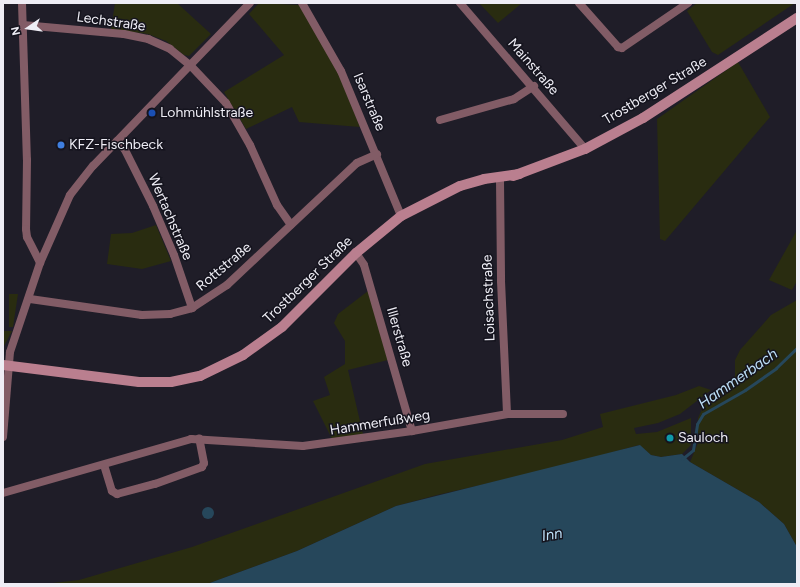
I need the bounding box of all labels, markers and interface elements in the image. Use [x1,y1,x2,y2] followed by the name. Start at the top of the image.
[8,8,48,48] north arrow
[75,9,147,35] street label: Lechstraße
[9,25,23,36] text: N
[504,35,562,99] street label: Mainstraße
[600,53,710,129] street label: Trostberger Straße
[349,70,389,134] street label: Isarstraße
[160,105,253,121] place label: Lohmühlstraße
[147,108,157,118] marker: Lohmühlstraße
[69,137,163,153] place label: KFZ-Fischbeck
[56,140,66,150] marker: KFZ-Fischbeck
[144,171,196,263] street label: Wertachstraße
[260,233,356,327] street label: Trostberger Straße
[193,239,255,295] street label: Rottstraße
[479,254,499,342] street label: Loisachstraße
[382,305,416,369] street label: Illerstraße
[695,345,781,413] water label: Hammerbach
[329,407,431,439] street label: Hammerfußweg
[678,430,728,446] place label: Sauloch
[665,433,675,443] marker: Sauloch
[540,524,564,546] water label: Inn

